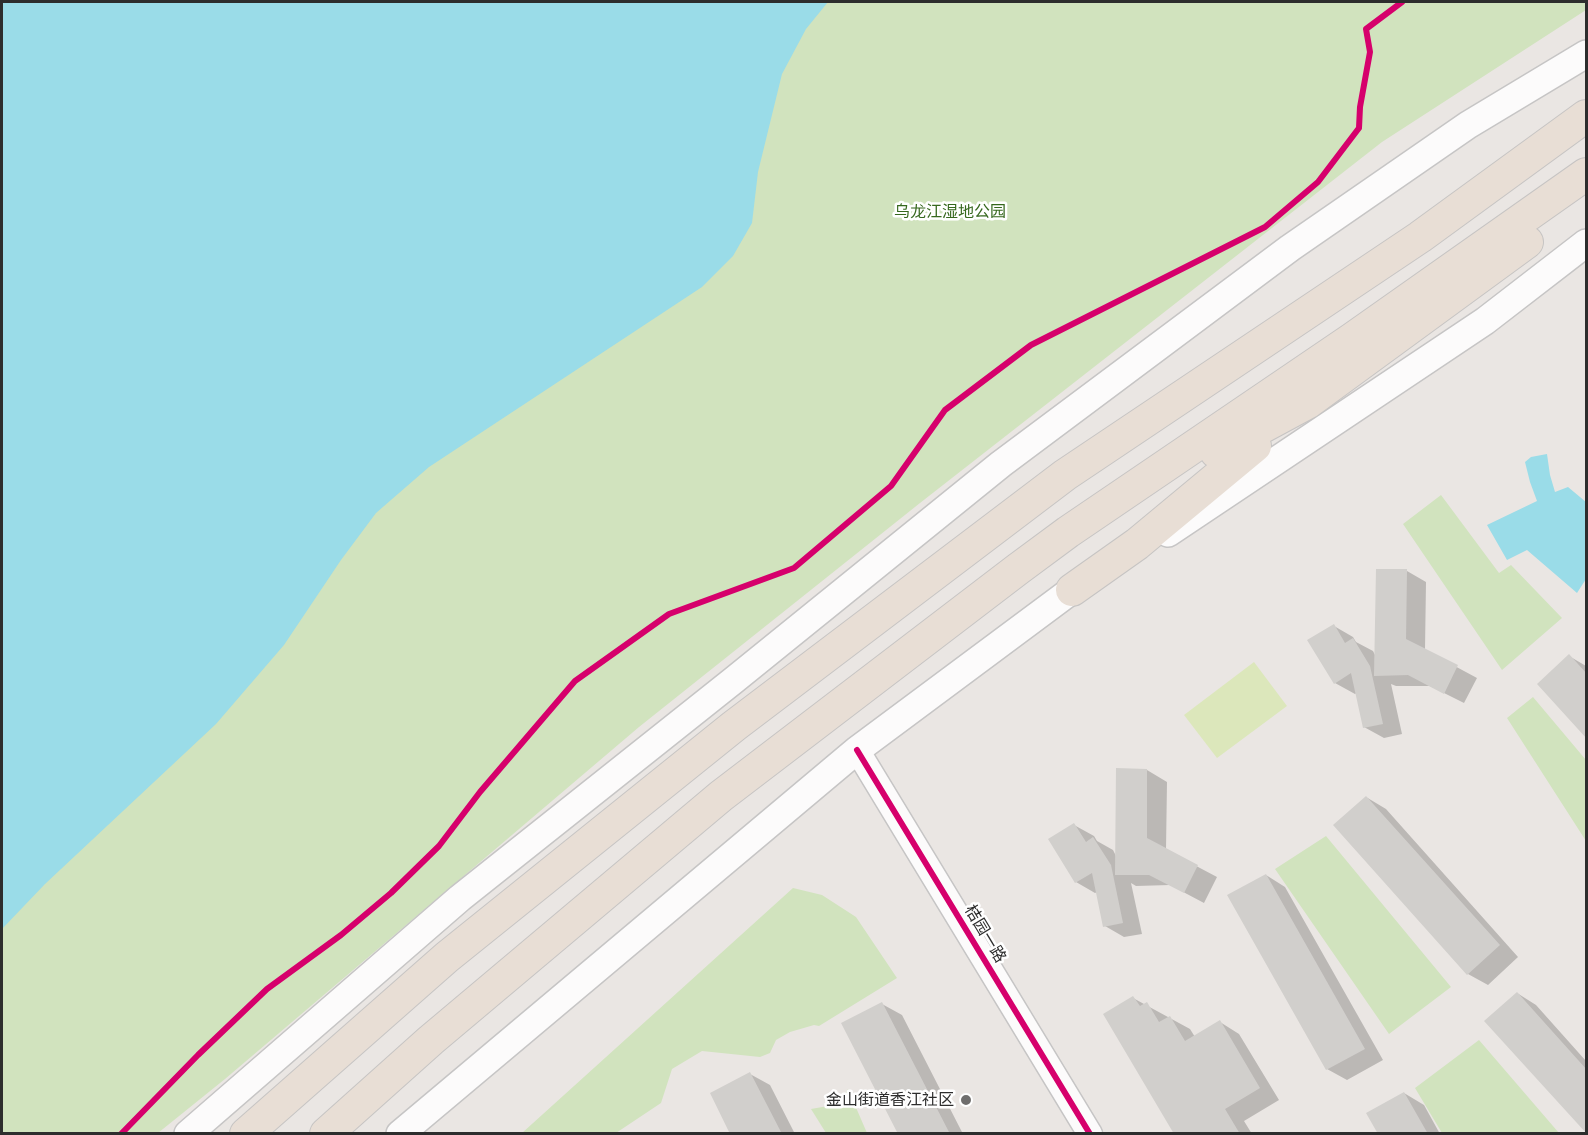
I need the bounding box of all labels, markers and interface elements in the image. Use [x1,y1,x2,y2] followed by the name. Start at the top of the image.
[894,202,1006,222] park label: 乌龙江湿地公园
[960,902,1010,966] street label: 桔园一路
[826,1090,954,1110] place label: 金山街道香江社区
[959,1093,973,1107] marker: 金山街道香江社区

